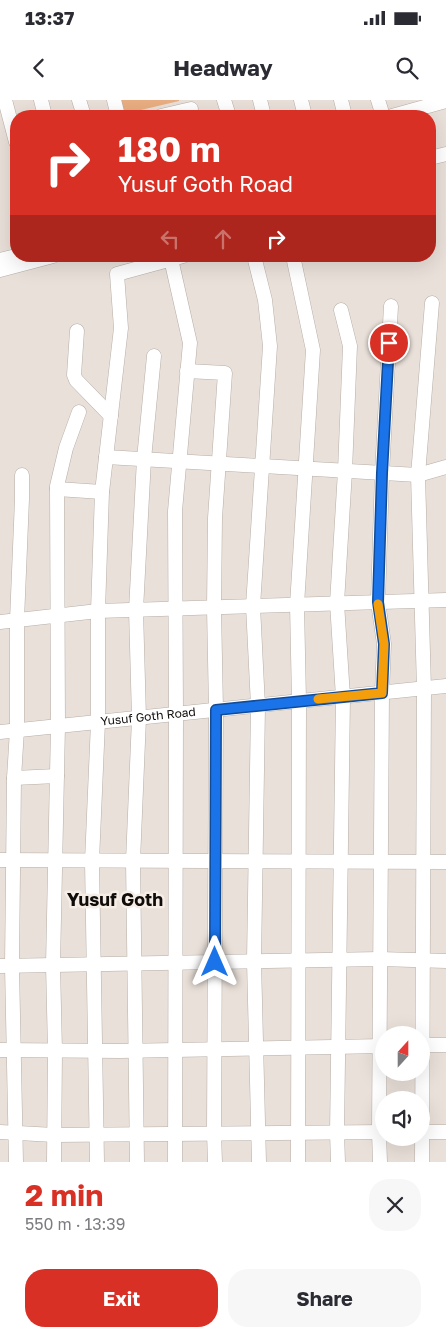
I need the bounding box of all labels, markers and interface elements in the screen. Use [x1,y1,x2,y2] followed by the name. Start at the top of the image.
[25,6,74,29] text: 13:37
[25,54,53,82] icon: back
[173,54,273,81] text: Headway
[393,54,421,82] icon: search
[118,128,221,170] text: 180 m
[35,130,100,195] icon: right
[118,170,293,197] text: Yusuf Goth Road
[156,225,184,253] icon: left
[209,225,237,253] icon: ahead
[262,225,290,253] icon: right
[368,322,410,364] pin
[375,329,403,357] icon: arrive
[100,704,196,729] street label: Yusuf Goth Road
[67,888,163,910] district label: Yusuf Goth
[188,935,240,987] position arrow
[375,1026,430,1081] north arrow
[375,1026,430,1146] map controls
[375,1091,430,1146] button: sound
[25,1177,103,1213] text: 2 min
[369,1179,421,1231] button: close
[25,1214,125,1234] text: 550 m · 13:39
[25,1269,218,1327] button: Exit
[228,1269,421,1327] button: Share

